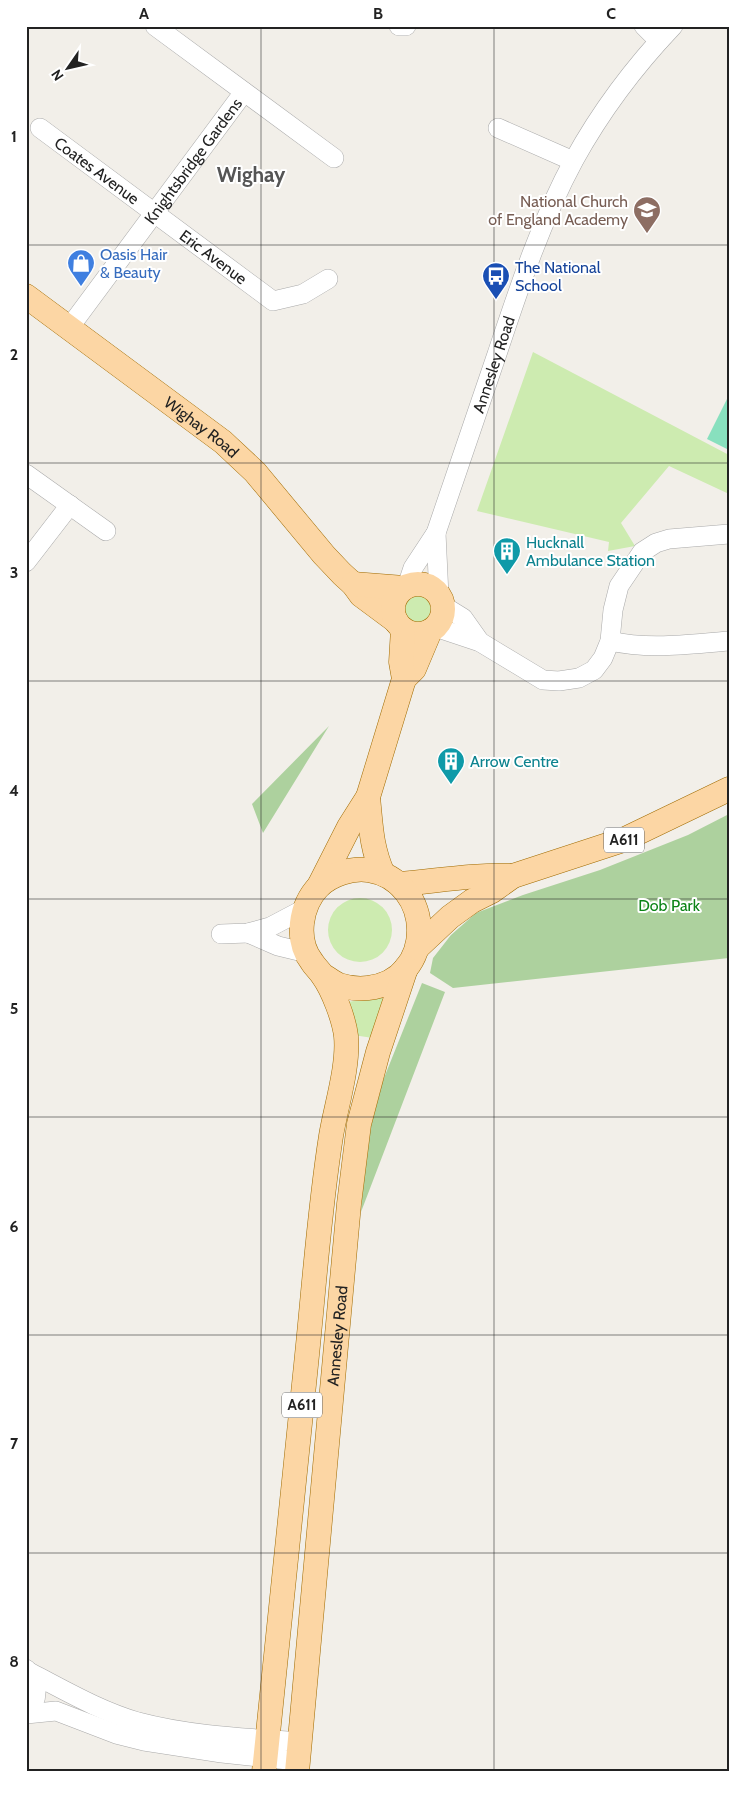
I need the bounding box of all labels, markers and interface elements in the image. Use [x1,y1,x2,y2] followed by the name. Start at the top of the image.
[139,4,149,23] text: A
[373,4,383,23] text: B
[606,4,616,23] text: C
[42,42,92,92] north arrow
[47,66,67,84] text: N
[140,94,246,228] street label: Knightsbridge Gardens
[11,127,17,146] text: 1
[51,133,143,208] street label: Coates Avenue
[217,162,286,187] district label: Wighay
[488,192,628,229] place label: National Church of England Academy
[632,195,662,234] school or university icon: National Church of England Academy
[176,226,250,288] street label: Eric Avenue
[100,245,168,282] place label: Oasis Hair & Beauty
[66,248,96,287] shop icon: Oasis Hair & Beauty
[515,258,601,295] place label: The National School
[481,261,511,300] bus stop icon: The National School
[469,314,519,415] street label: Annesley Road
[10,345,18,364] text: 2
[160,393,242,462] street label: Wighay Road
[526,533,655,570] place label: Hucknall Ambulance Station
[492,536,522,575] building icon: Hucknall Ambulance Station
[10,563,18,582] text: 3
[436,746,466,785] building icon: Arrow Centre
[470,752,559,771] place label: Arrow Centre
[9,781,19,800] text: 4
[604,828,644,852] road number: A611
[638,896,701,915] park label: Dob Park
[10,999,18,1018] text: 5
[10,1217,19,1236] text: 6
[323,1285,351,1387] street label: Annesley Road
[282,1392,322,1418] road number: A611
[10,1434,19,1453] text: 7
[9,1652,19,1671] text: 8

